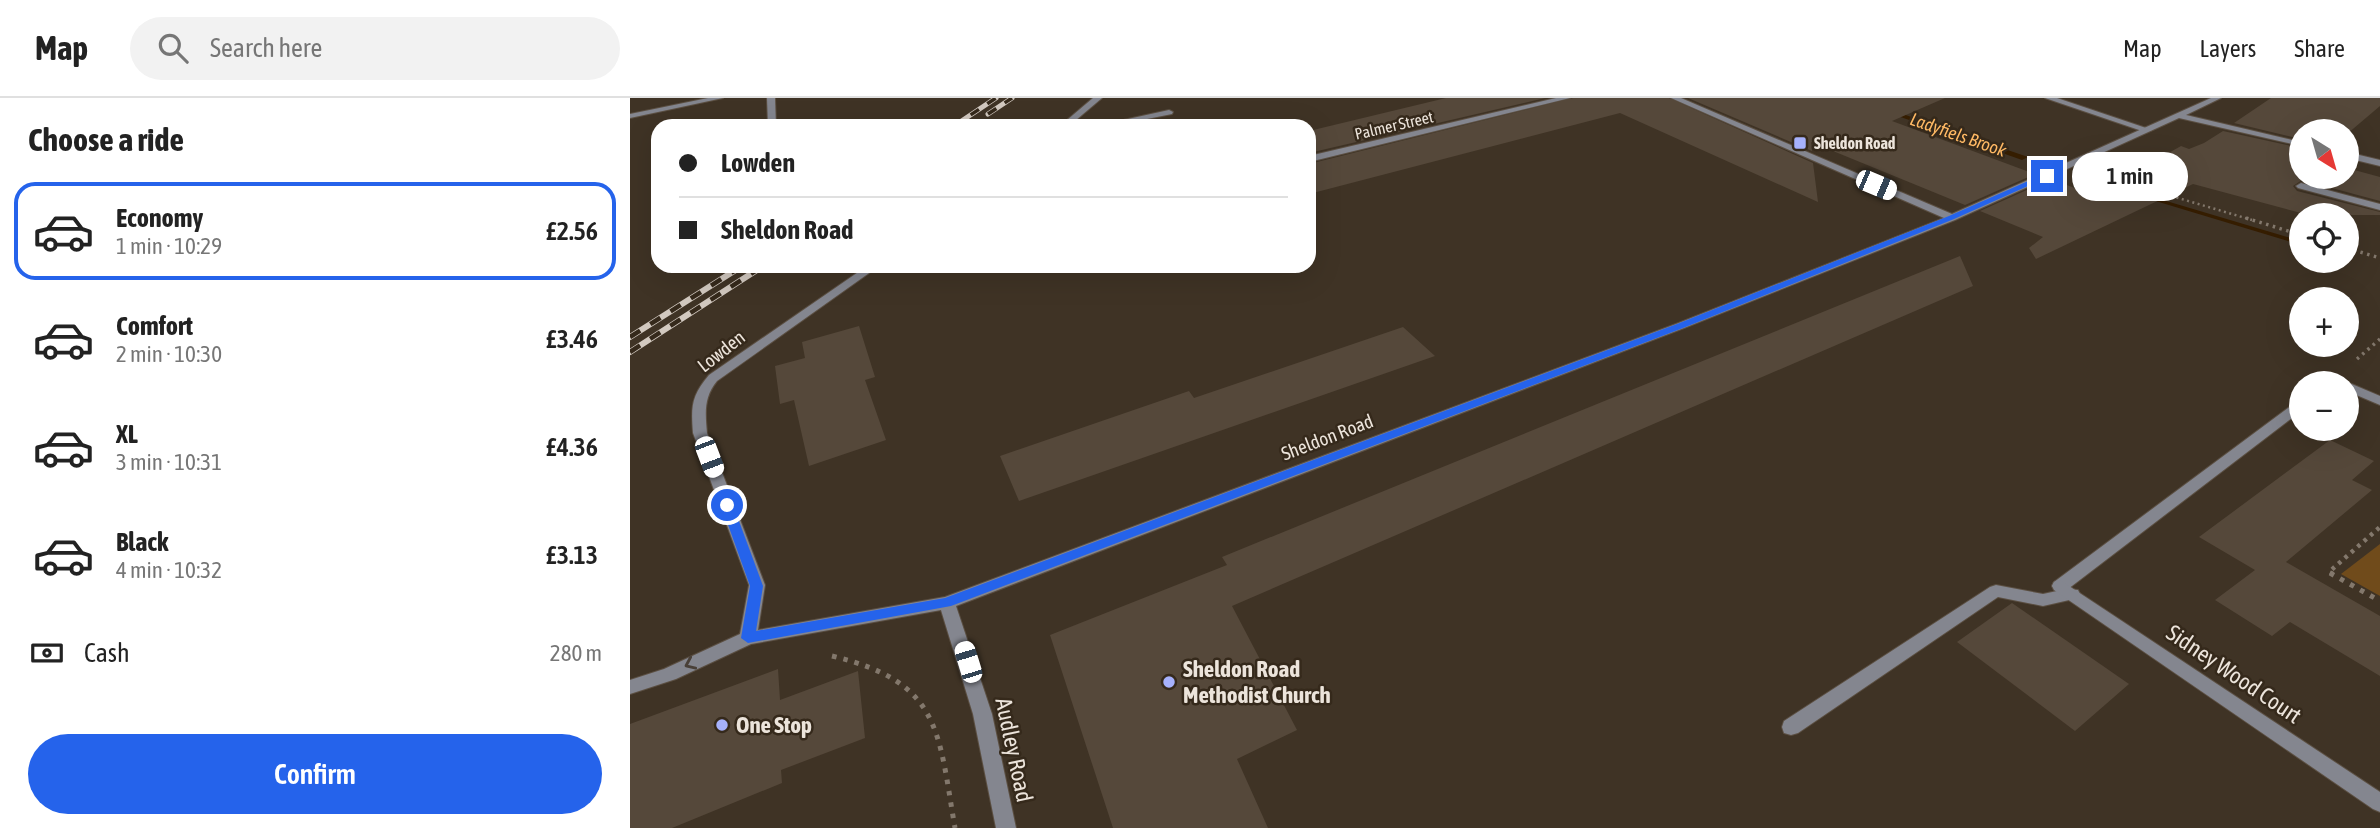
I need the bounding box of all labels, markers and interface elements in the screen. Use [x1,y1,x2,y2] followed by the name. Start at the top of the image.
[130,17,620,80] search box
[35,29,88,67] text: Map
[154,29,192,67] icon: search
[210,33,322,63] text: Search here
[2123,35,2162,62] text: Map
[2200,35,2256,62] text: Layers
[2294,35,2345,62] text: Share
[1353,107,1435,143] street label: Palmer Street
[1907,108,2010,161] water label: Ladyfiels Brook
[2289,119,2359,189] north arrow
[2289,119,2359,441] map controls
[28,121,184,158] text: Choose a ride
[1814,134,1896,152] place label: Sheldon Road
[1792,135,1808,151] marker: Sheldon Road
[721,148,795,178] text: Lowden
[2072,152,2187,200] callout: 1 min
[2031,160,2063,192] route end
[2107,163,2153,189] text: 1 min
[1853,167,1900,203] car
[32,200,95,263] icon: car
[116,203,203,233] text: Economy
[2289,203,2359,273] button: locate
[721,215,853,245] text: Sheldon Road
[546,216,598,246] text: £2.56
[116,233,222,259] text: 1 min · 10:29
[2289,287,2359,357] button: +
[32,308,95,371] icon: car
[116,311,193,341] text: Comfort
[546,324,598,354] text: £3.46
[693,326,749,376] street label: Lowden
[116,341,222,367] text: 2 min · 10:30
[2289,371,2359,441] button: −
[1278,409,1376,465] street label: Sheldon Road
[32,416,95,479] icon: car
[116,419,138,449] text: XL
[546,432,598,462] text: £4.36
[692,434,727,480] car
[116,449,222,475] text: 3 min · 10:31
[711,489,743,521] route start
[32,524,95,587] icon: car
[116,527,168,557] text: Black
[546,540,598,570] text: £3.13
[116,557,222,583] text: 4 min · 10:32
[2162,619,2306,729] street label: Sidney Wood Court
[28,634,66,672] icon: cash
[84,638,130,668] text: Cash
[952,639,985,685] car
[550,640,602,666] text: 280 m
[685,656,697,670] one-way arrow
[1183,656,1331,708] place label: Sheldon Road Methodist Church
[1161,674,1177,690] marker: Sheldon Road Methodist Church
[990,696,1038,804] street label: Audley Road
[736,712,812,738] place label: One Stop
[714,717,730,733] marker: One Stop
[28,734,602,814] button: Confirm

